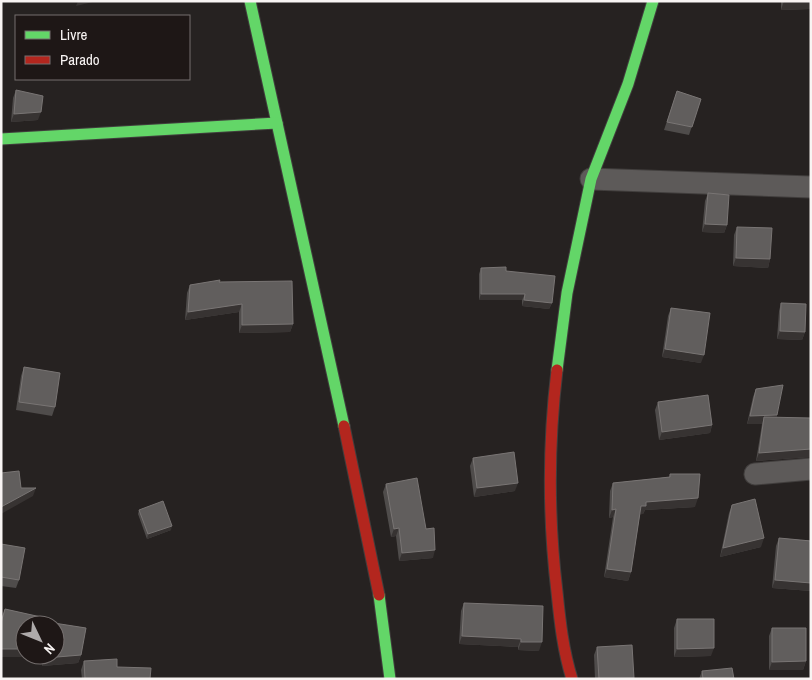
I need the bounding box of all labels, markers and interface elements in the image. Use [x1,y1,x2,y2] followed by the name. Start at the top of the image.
[15,15,190,80] legend
[60,24,88,45] text: Livre
[60,49,100,70] text: Parado
[15,615,65,665] north arrow
[40,640,59,658] text: N

